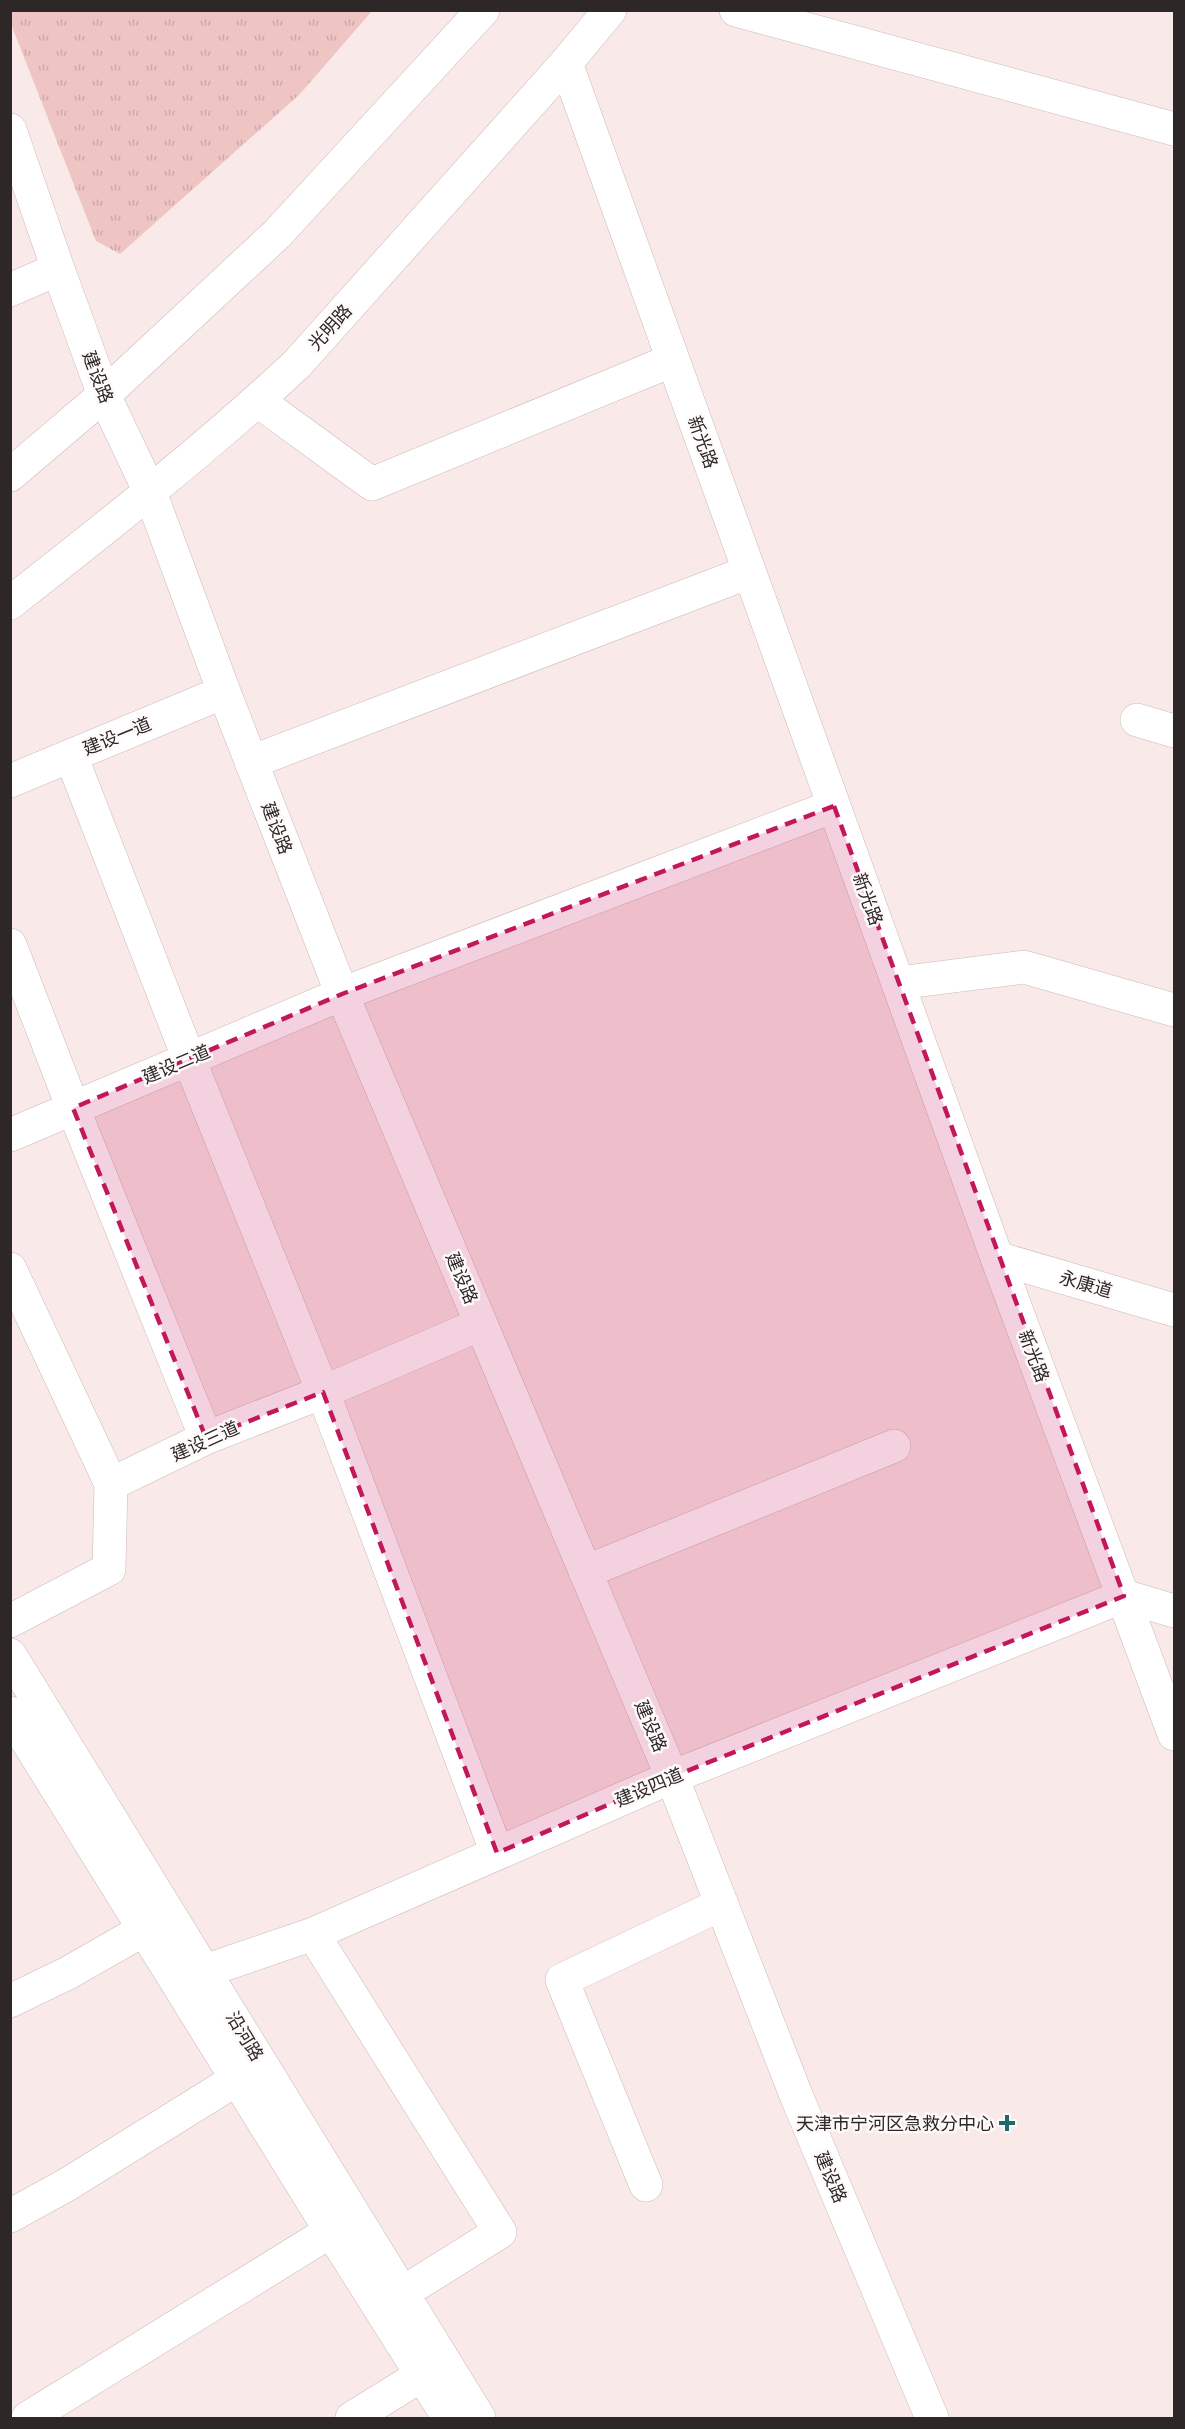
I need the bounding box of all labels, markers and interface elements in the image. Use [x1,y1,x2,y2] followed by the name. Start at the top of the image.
[304,300,356,354] street label: 光明路
[79,348,117,406] street label: 建设路
[684,413,722,471] street label: 新光路
[80,713,154,759] street label: 建设一道
[258,799,296,857] street label: 建设路
[849,870,887,928] street label: 新光路
[139,1040,213,1088] street label: 建设二道
[442,1249,482,1307] street label: 建设路
[1057,1266,1115,1302] street label: 永康道
[1015,1327,1053,1385] street label: 新光路
[168,1417,242,1465] street label: 建设三道
[631,1697,671,1755] street label: 建设路
[612,1763,686,1811] street label: 建设四道
[222,2007,268,2065] street label: 沿河路
[796,2113,994,2134] place label: 天津市宁河区急救分中心
[998,2114,1016,2132] marker: 天津市宁河区急救分中心
[811,2148,851,2206] street label: 建设路

